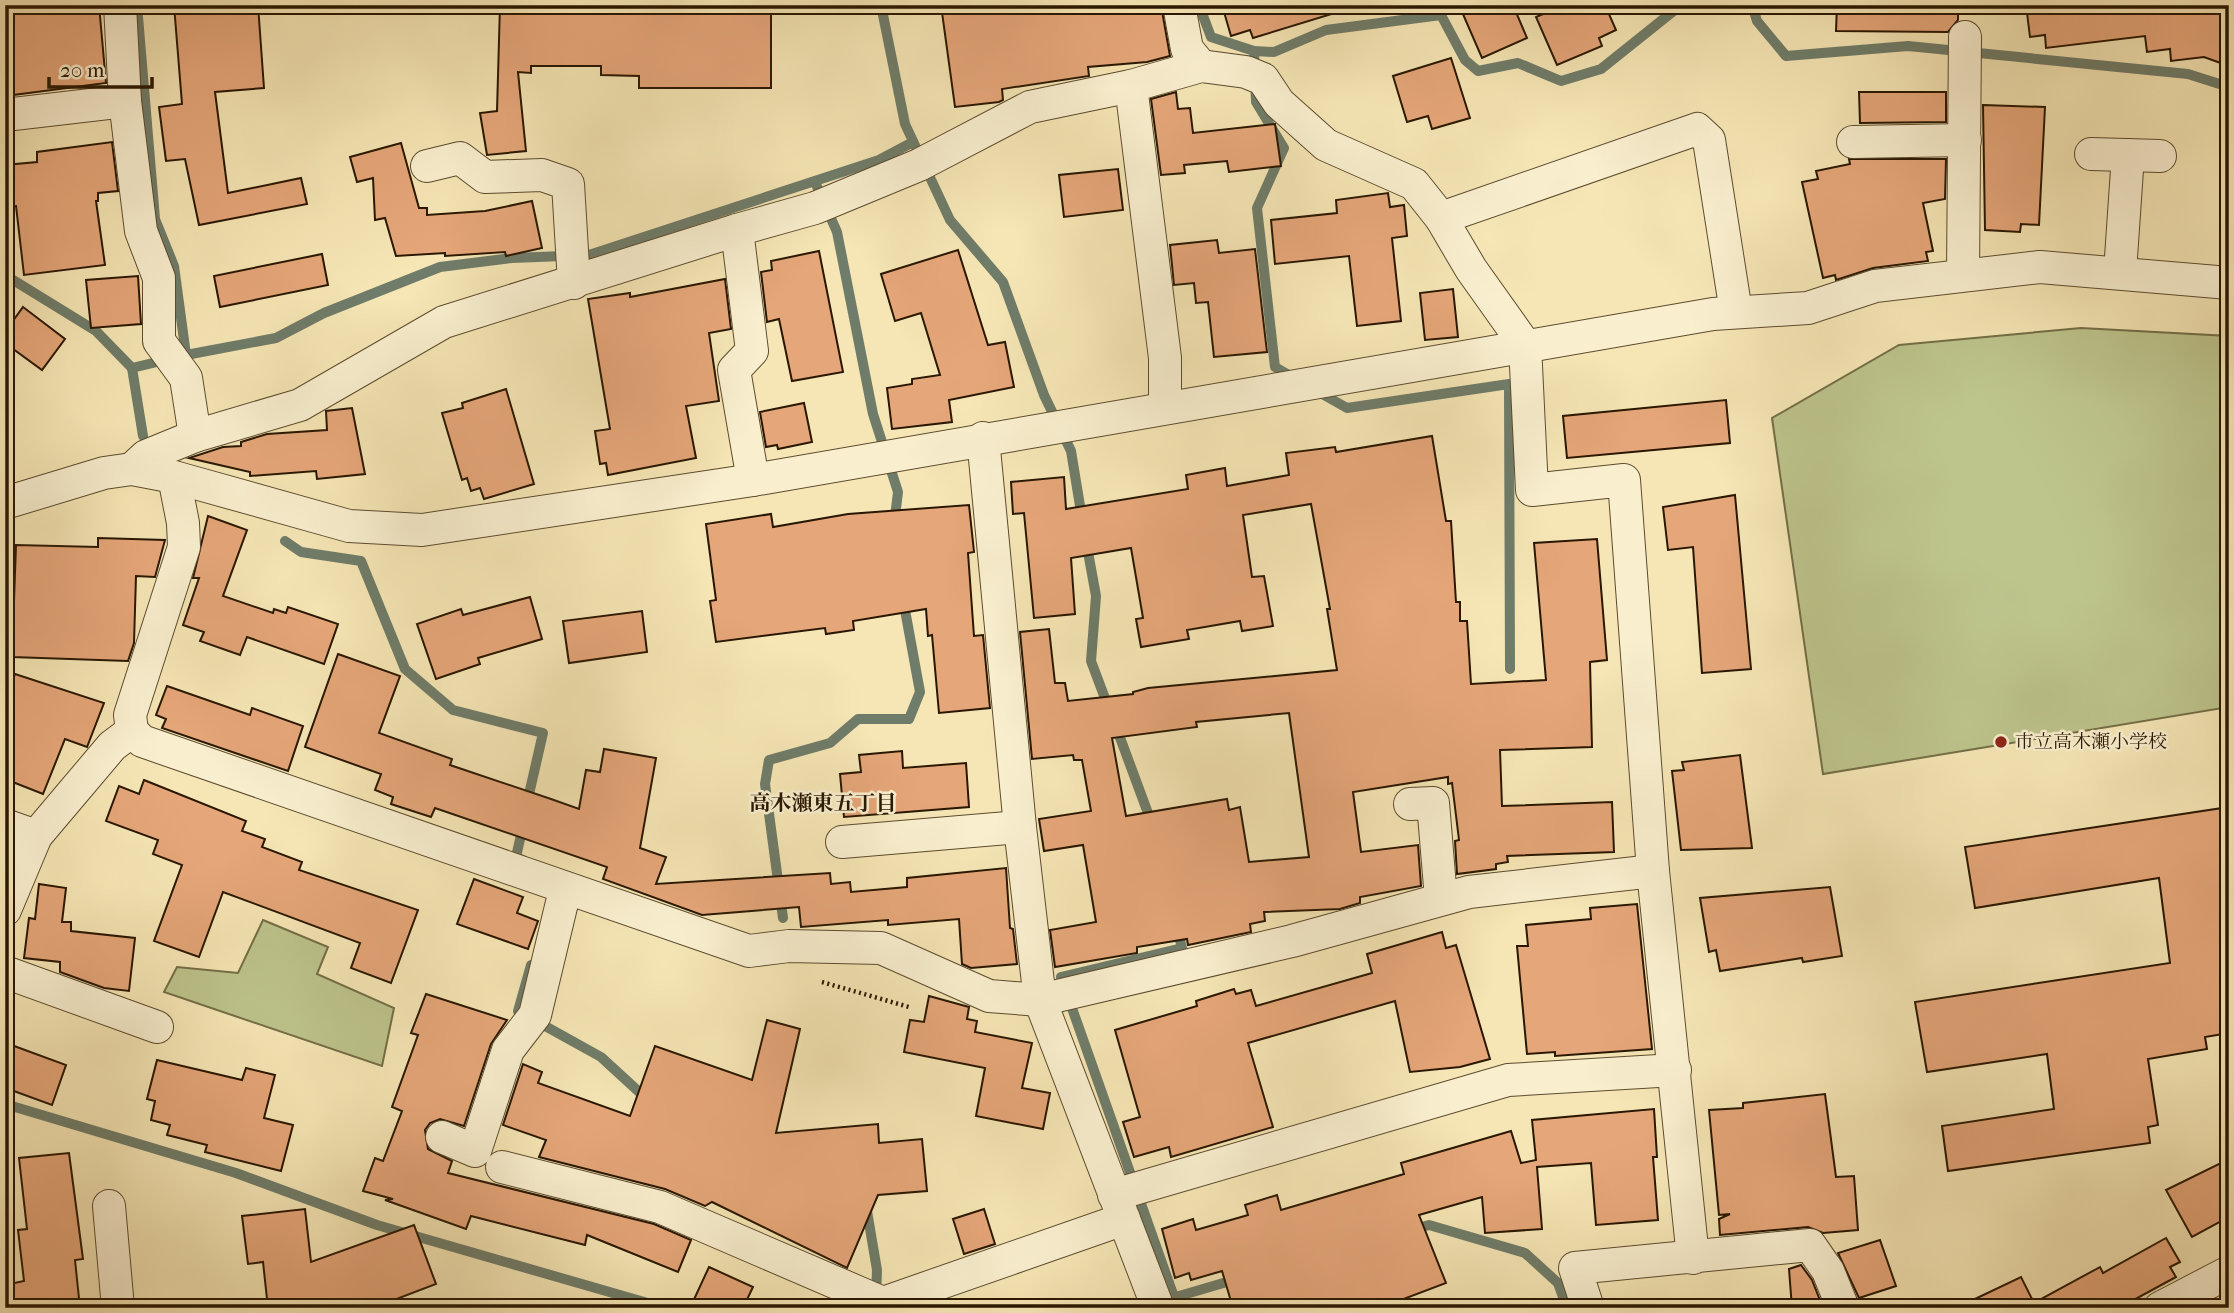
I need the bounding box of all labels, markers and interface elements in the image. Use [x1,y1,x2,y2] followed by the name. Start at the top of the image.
[49,46,152,90] scale bar
[60,58,105,82] text: 20 m
[2015,731,2167,753] place label: 市立高木瀬小学校
[1993,734,2009,750] marker: 市立高木瀬小学校
[750,791,897,815] district label: 高木瀬東五丁目

